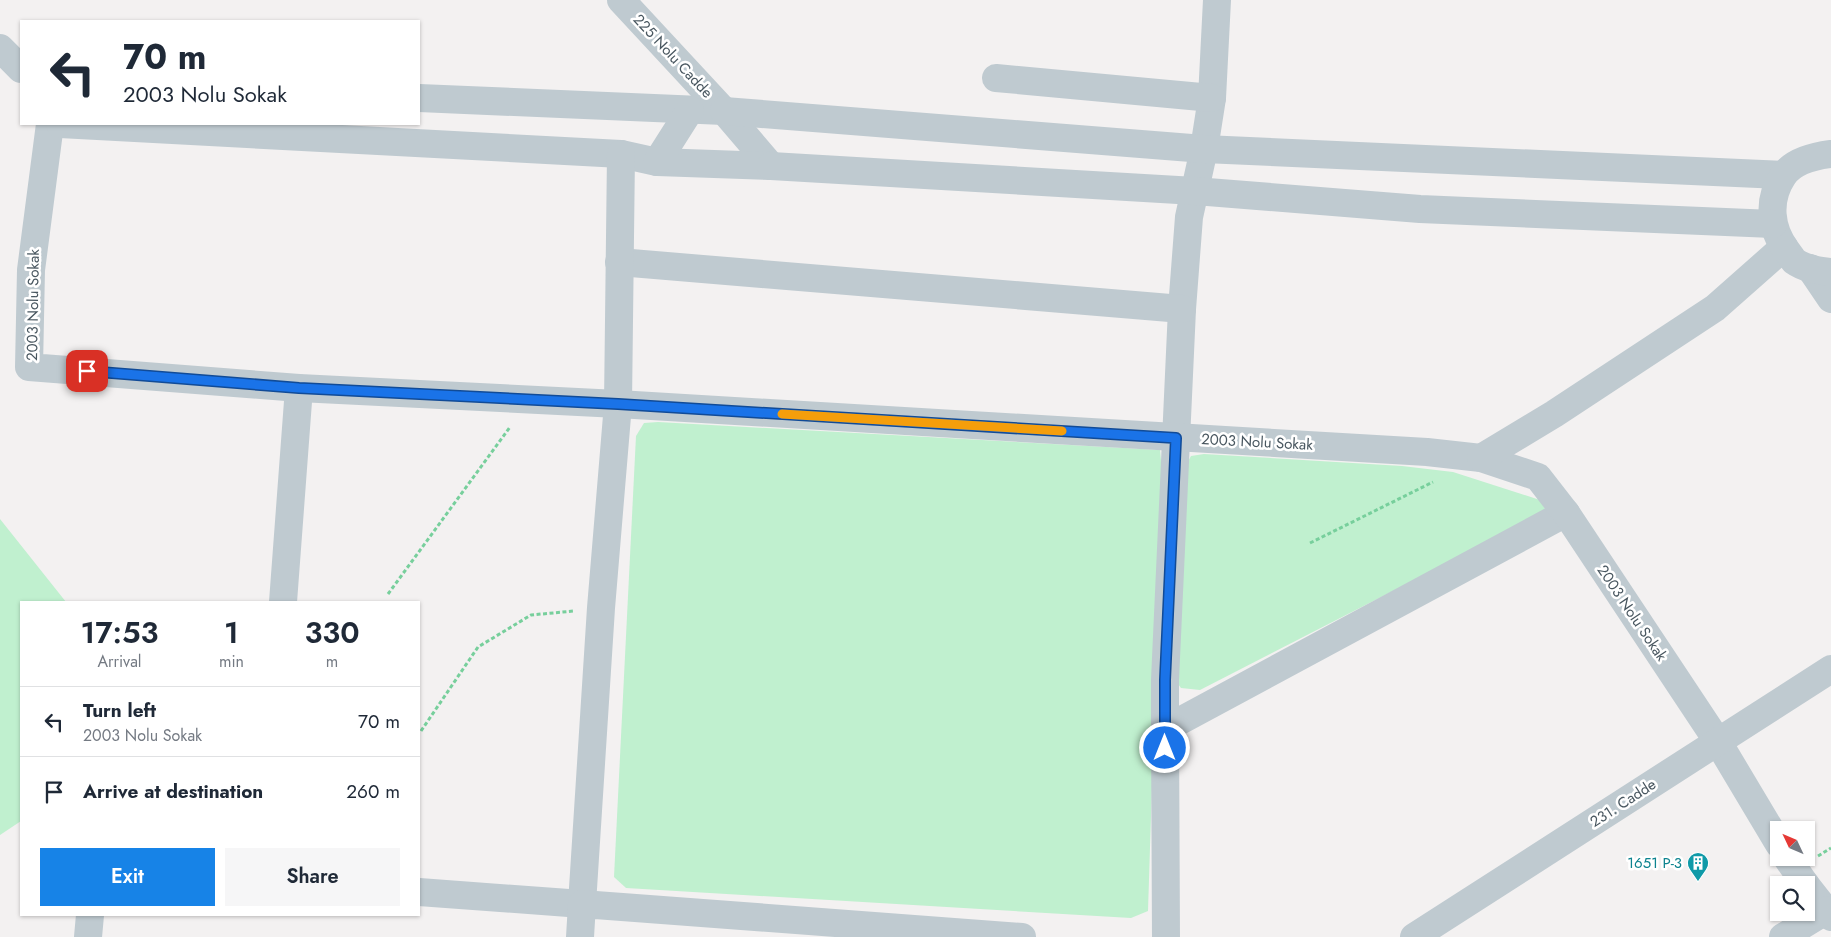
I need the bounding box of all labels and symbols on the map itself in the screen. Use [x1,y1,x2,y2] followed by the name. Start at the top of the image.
[628,9,718,103] street label: 225 Nolu Cadde
[21,249,45,361] street label: 2003 Nolu Sokak
[66,350,108,392] pin
[1201,428,1314,456] street label: 2003 Nolu Sokak
[1592,561,1673,666] street label: 2003 Nolu Sokak
[1138,721,1190,773] position arrow
[1586,773,1661,833] street label: 231. Cadde
[1770,821,1815,866] north arrow
[1686,851,1710,882] building icon: 1651 P-3
[1627,852,1682,874] place label: 1651 P-3

